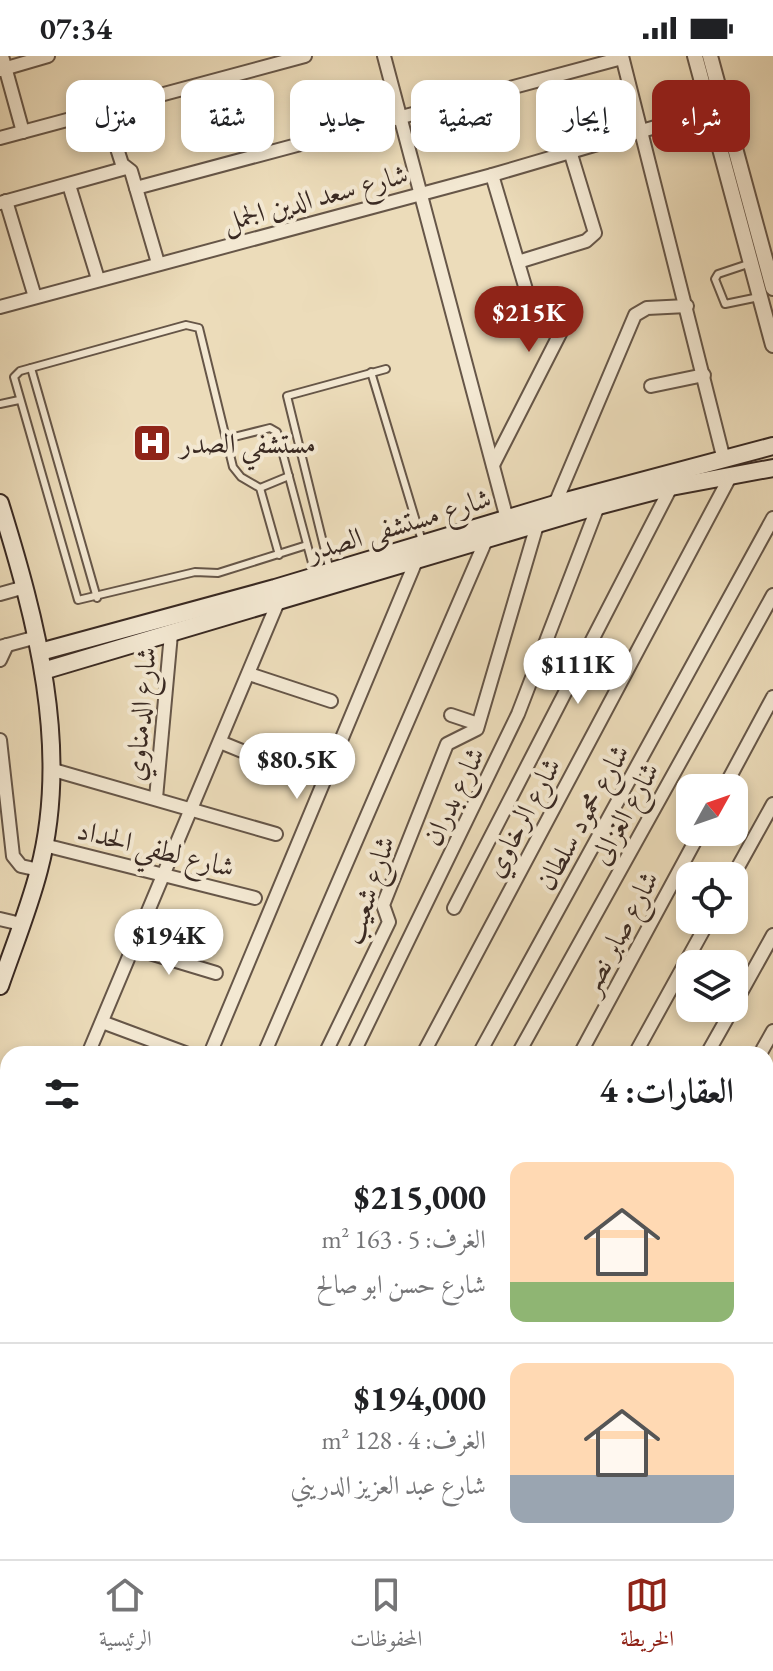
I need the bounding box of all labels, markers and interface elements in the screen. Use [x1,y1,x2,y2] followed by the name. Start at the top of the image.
[40,9,112,48] text: 07:34
[66,80,165,152] chip: منزل
[181,80,274,152] chip: شقة
[290,80,395,152] chip: جديد
[411,80,520,152] chip: تصفية
[536,80,636,152] chip: إيجار
[652,80,750,152] chip: شراء
[218,155,413,245] street label: شارع سعد الدين الجمل
[473,286,585,354] pin: $215K
[492,295,566,329] text: $215K
[131,422,173,464] hospital icon: مستشفي الصدر
[177,425,316,471] place label: مستشفي الصدر
[300,479,497,576] street label: شارع مستشفى الصدر
[522,638,634,706] pin: $111K
[116,645,170,783] street label: شارع الدمناوي
[541,647,615,681] text: $111K
[232,733,362,801] pin: $80.5K
[527,738,642,899] street label: شارع محمود سلطان
[414,741,498,854] street label: شارع بدران
[257,742,337,776] text: $80.5K
[475,751,574,886] street label: شارع الرخاوي
[581,756,672,873] street label: شارع الغزالى
[676,774,748,846] north arrow
[676,774,748,1022] map controls
[71,811,238,895] street label: شارع لطفي الحداد
[334,831,408,951] street label: شارع شعيب
[676,862,748,934] button: locate
[570,864,672,1005] street label: شارع صابر نصر
[113,909,225,977] pin: $194K
[132,918,206,952] text: $194K
[676,950,748,1022] button: layers
[600,1068,734,1112] text: العقارات: 4
[40,1072,84,1116] icon: filters
[354,1175,486,1219] text: $215,000
[574,1194,670,1290] icon: home
[321,1222,486,1256] text: الغرف: 5 · 163 m²
[316,1267,486,1301] text: شارع حسن ابو صالح
[354,1376,486,1420] text: $194,000
[574,1395,670,1491] icon: home
[321,1423,486,1457] text: الغرف: 4 · 128 m²
[290,1468,486,1502] text: شارع عبد العزيز الدريني
[99,1573,152,1660] tab: الرئيسية
[350,1573,422,1660] tab: المحفوظات
[620,1573,674,1660] tab: الخريطة

